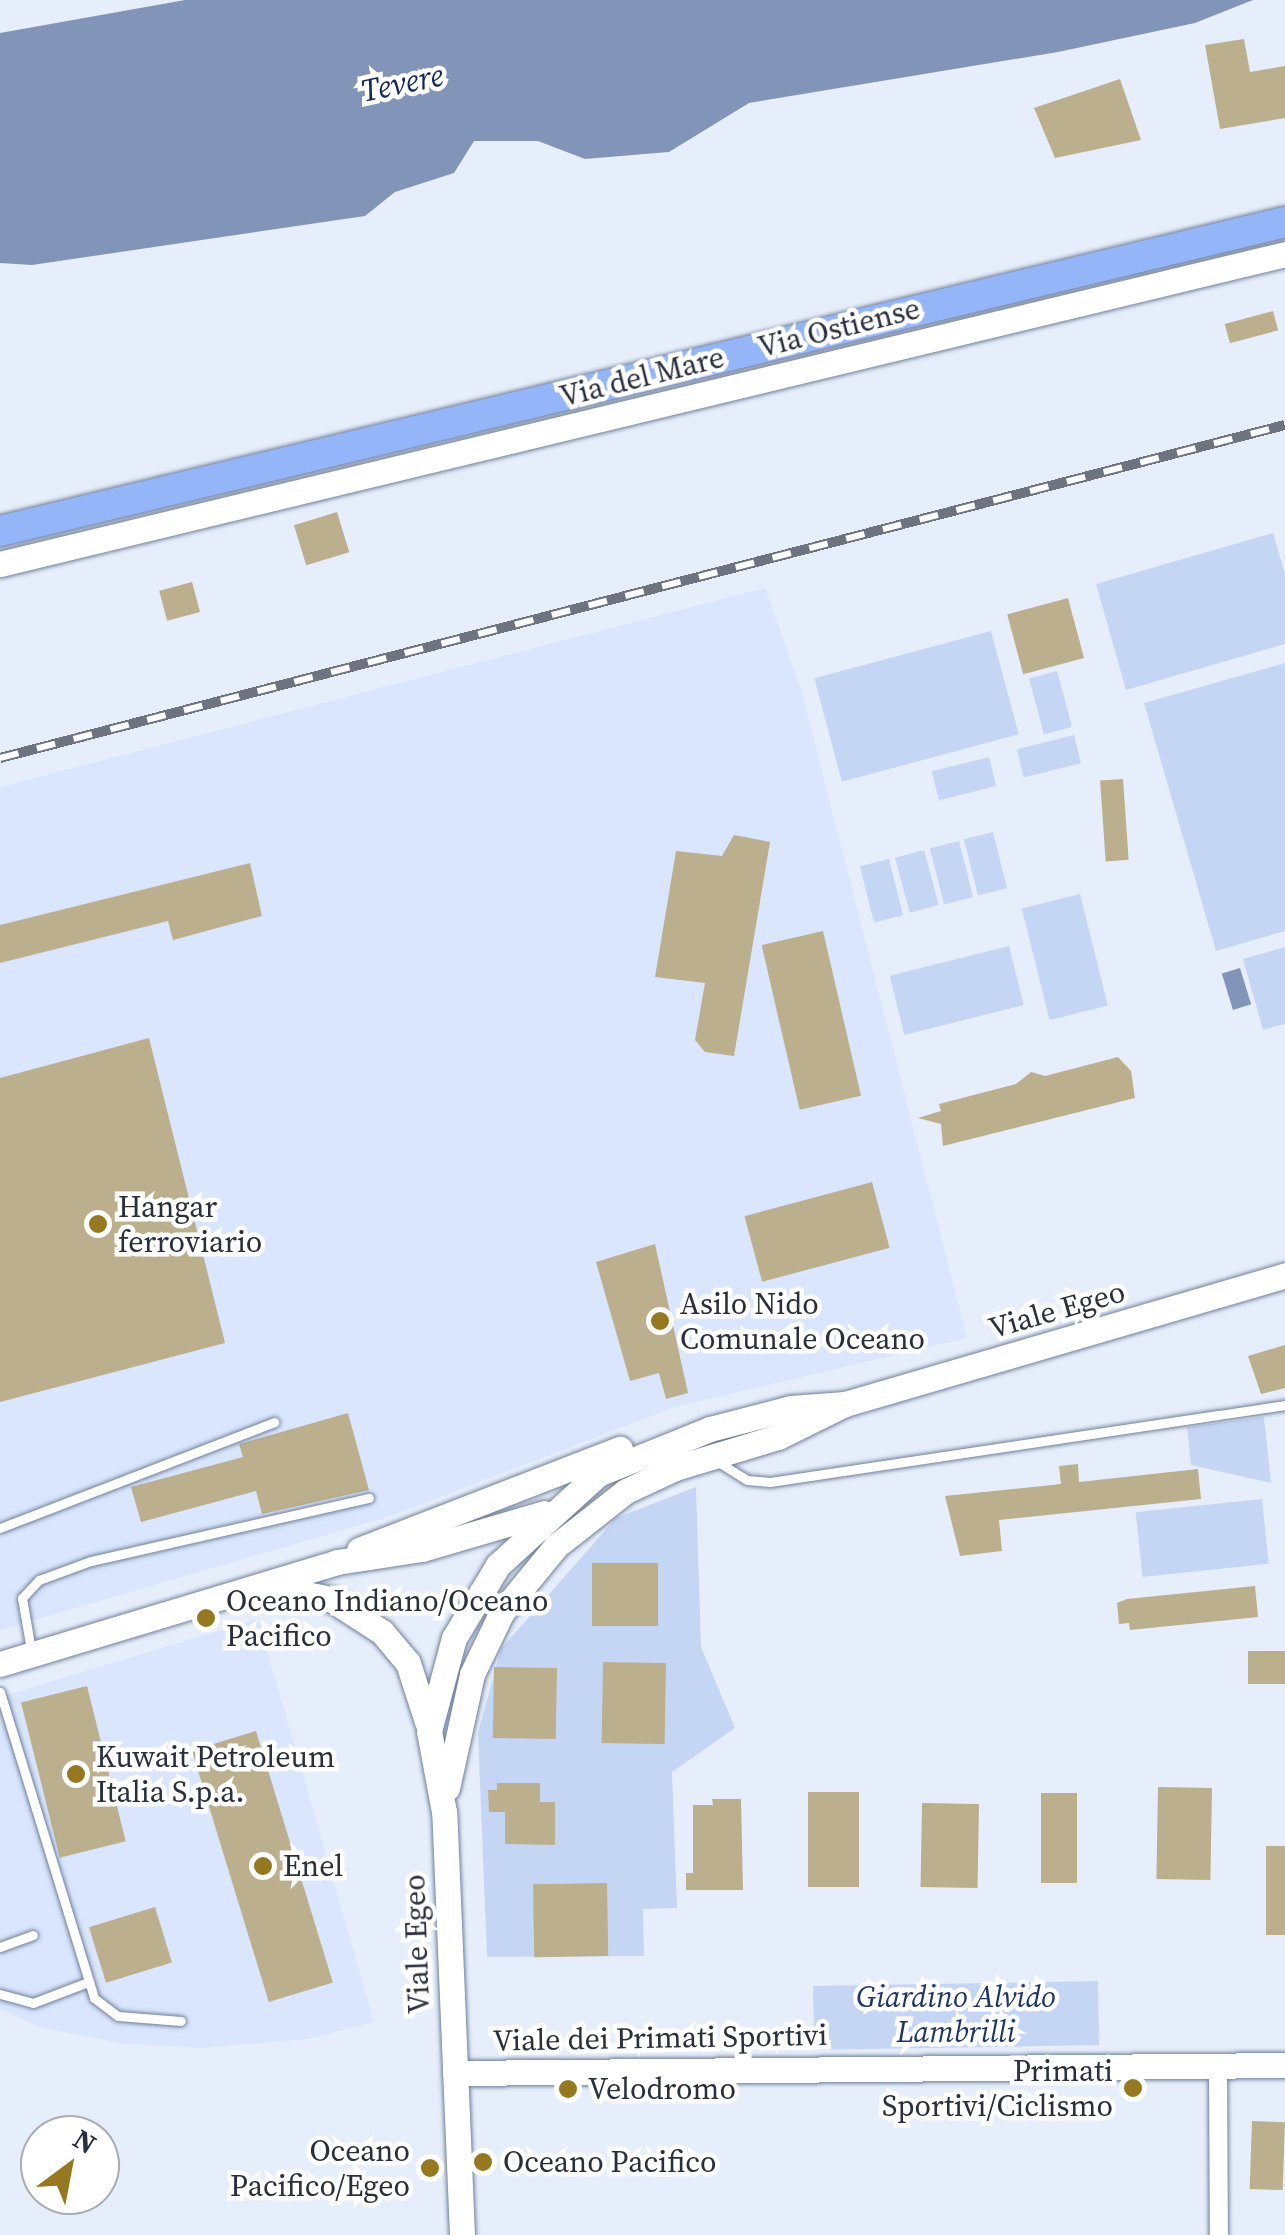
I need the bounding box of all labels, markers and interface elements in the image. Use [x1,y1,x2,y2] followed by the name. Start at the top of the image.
[357,56,447,110] water label: Tevere
[754,291,924,365] street label: Via Ostiense
[556,339,728,415] street label: Via del Mare
[118,1189,262,1260] place label: Hangar ferroviario
[87,1213,109,1235] marker: Hangar ferroviario
[985,1273,1129,1347] street label: Viale Egeo
[680,1286,925,1356] place label: Asilo Nido Comunale Oceano
[649,1310,671,1332] marker: Asilo Nido Comunale Oceano
[226,1583,549,1654] place label: Oceano Indiano/Oceano Pacifico
[195,1607,217,1629] marker: Oceano Indiano/Oceano Pacifico
[96,1739,335,1810] place label: Kuwait Petroleum Italia S.p.a.
[65,1763,87,1785] marker: Kuwait Petroleum Italia S.p.a.
[283,1848,343,1884] place label: Enel
[252,1855,274,1877] marker: Enel
[397,1874,437,2014] street label: Viale Egeo
[856,1979,1056,2050] park label: Giardino Alvido Lambrilli
[492,2017,828,2059] street label: Viale dei Primati Sportivi
[882,2053,1113,2124] place label: Primati Sportivi/Ciclismo
[588,2071,736,2107] place label: Velodromo
[1122,2077,1144,2099] marker: Primati Sportivi/Ciclismo
[557,2078,579,2100] marker: Velodromo
[20,2115,120,2215] north arrow
[66,2120,104,2163] text: N
[230,2133,410,2204] place label: Oceano Pacifico/Egeo
[503,2144,716,2180] place label: Oceano Pacifico
[472,2151,494,2173] marker: Oceano Pacifico
[419,2157,441,2179] marker: Oceano Pacifico/Egeo

